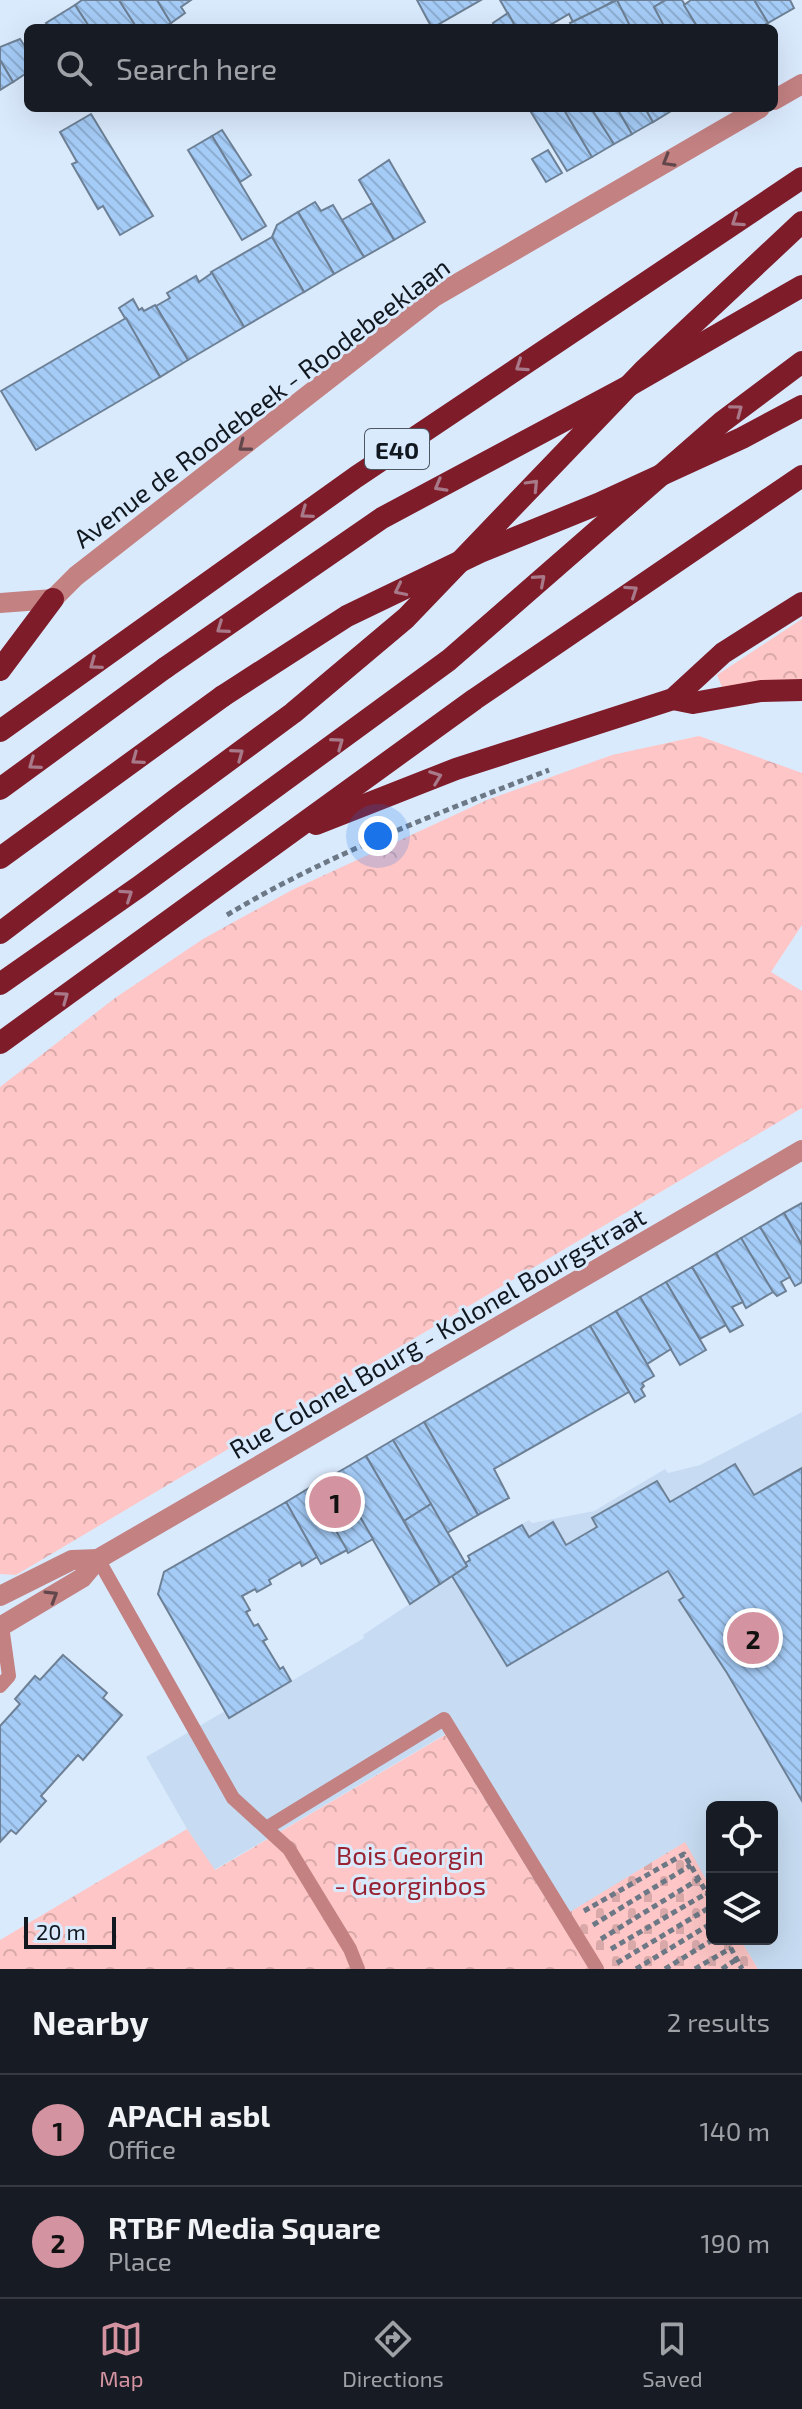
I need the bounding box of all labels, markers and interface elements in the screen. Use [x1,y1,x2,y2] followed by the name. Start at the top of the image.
[24,24,778,112] search box
[52,46,96,90] icon: search
[116,50,277,86] text: Search here
[662,151,677,167] one-way arrow
[732,212,746,227] one-way arrow
[67,250,455,554] street label: Avenue de Roodebeek - Roodebeeklaan
[516,357,530,372] one-way arrow
[729,406,743,420] one-way arrow
[365,429,429,469] road number: E40
[238,436,253,450] one-way arrow
[434,476,448,492] one-way arrow
[523,480,538,494] one-way arrow
[301,503,315,518] one-way arrow
[531,575,546,590] one-way arrow
[394,580,409,596] one-way arrow
[623,586,637,601] one-way arrow
[217,618,231,633] one-way arrow
[89,654,103,669] one-way arrow
[329,738,344,753] one-way arrow
[131,749,146,763] one-way arrow
[229,749,243,764] one-way arrow
[29,754,43,769] one-way arrow
[428,770,442,787] one-way arrow
[358,816,398,856] your location
[119,890,133,905] one-way arrow
[54,992,69,1007] one-way arrow
[223,1200,651,1464] street label: Rue Colonel Bourg - Kolonel Bourgstraat
[309,1472,361,1532] pin: 1
[43,1590,58,1605] one-way arrow
[727,1608,779,1668] pin: 2
[706,1801,778,1945] map controls
[706,1801,778,1873] button: locate
[334,1839,486,1900] park label: Bois Georgin - Georginbos
[706,1873,778,1945] button: layers
[24,1913,116,1949] scale bar
[36,1918,86,1944] text: 20 m
[32,2001,149,2042] text: Nearby
[667,2006,770,2037] text: 2 results
[108,2097,270,2133] text: APACH asbl
[52,2115,64,2146] text: 1
[699,2115,770,2146] text: 140 m
[108,2133,176,2164] text: Office
[108,2209,381,2245] text: RTBF Media Square
[50,2227,66,2258] text: 2
[701,2227,770,2258] text: 190 m
[108,2245,172,2276] text: Place
[99,2317,143,2391] tab: Map
[342,2317,444,2391] tab: Directions
[642,2317,703,2391] tab: Saved

